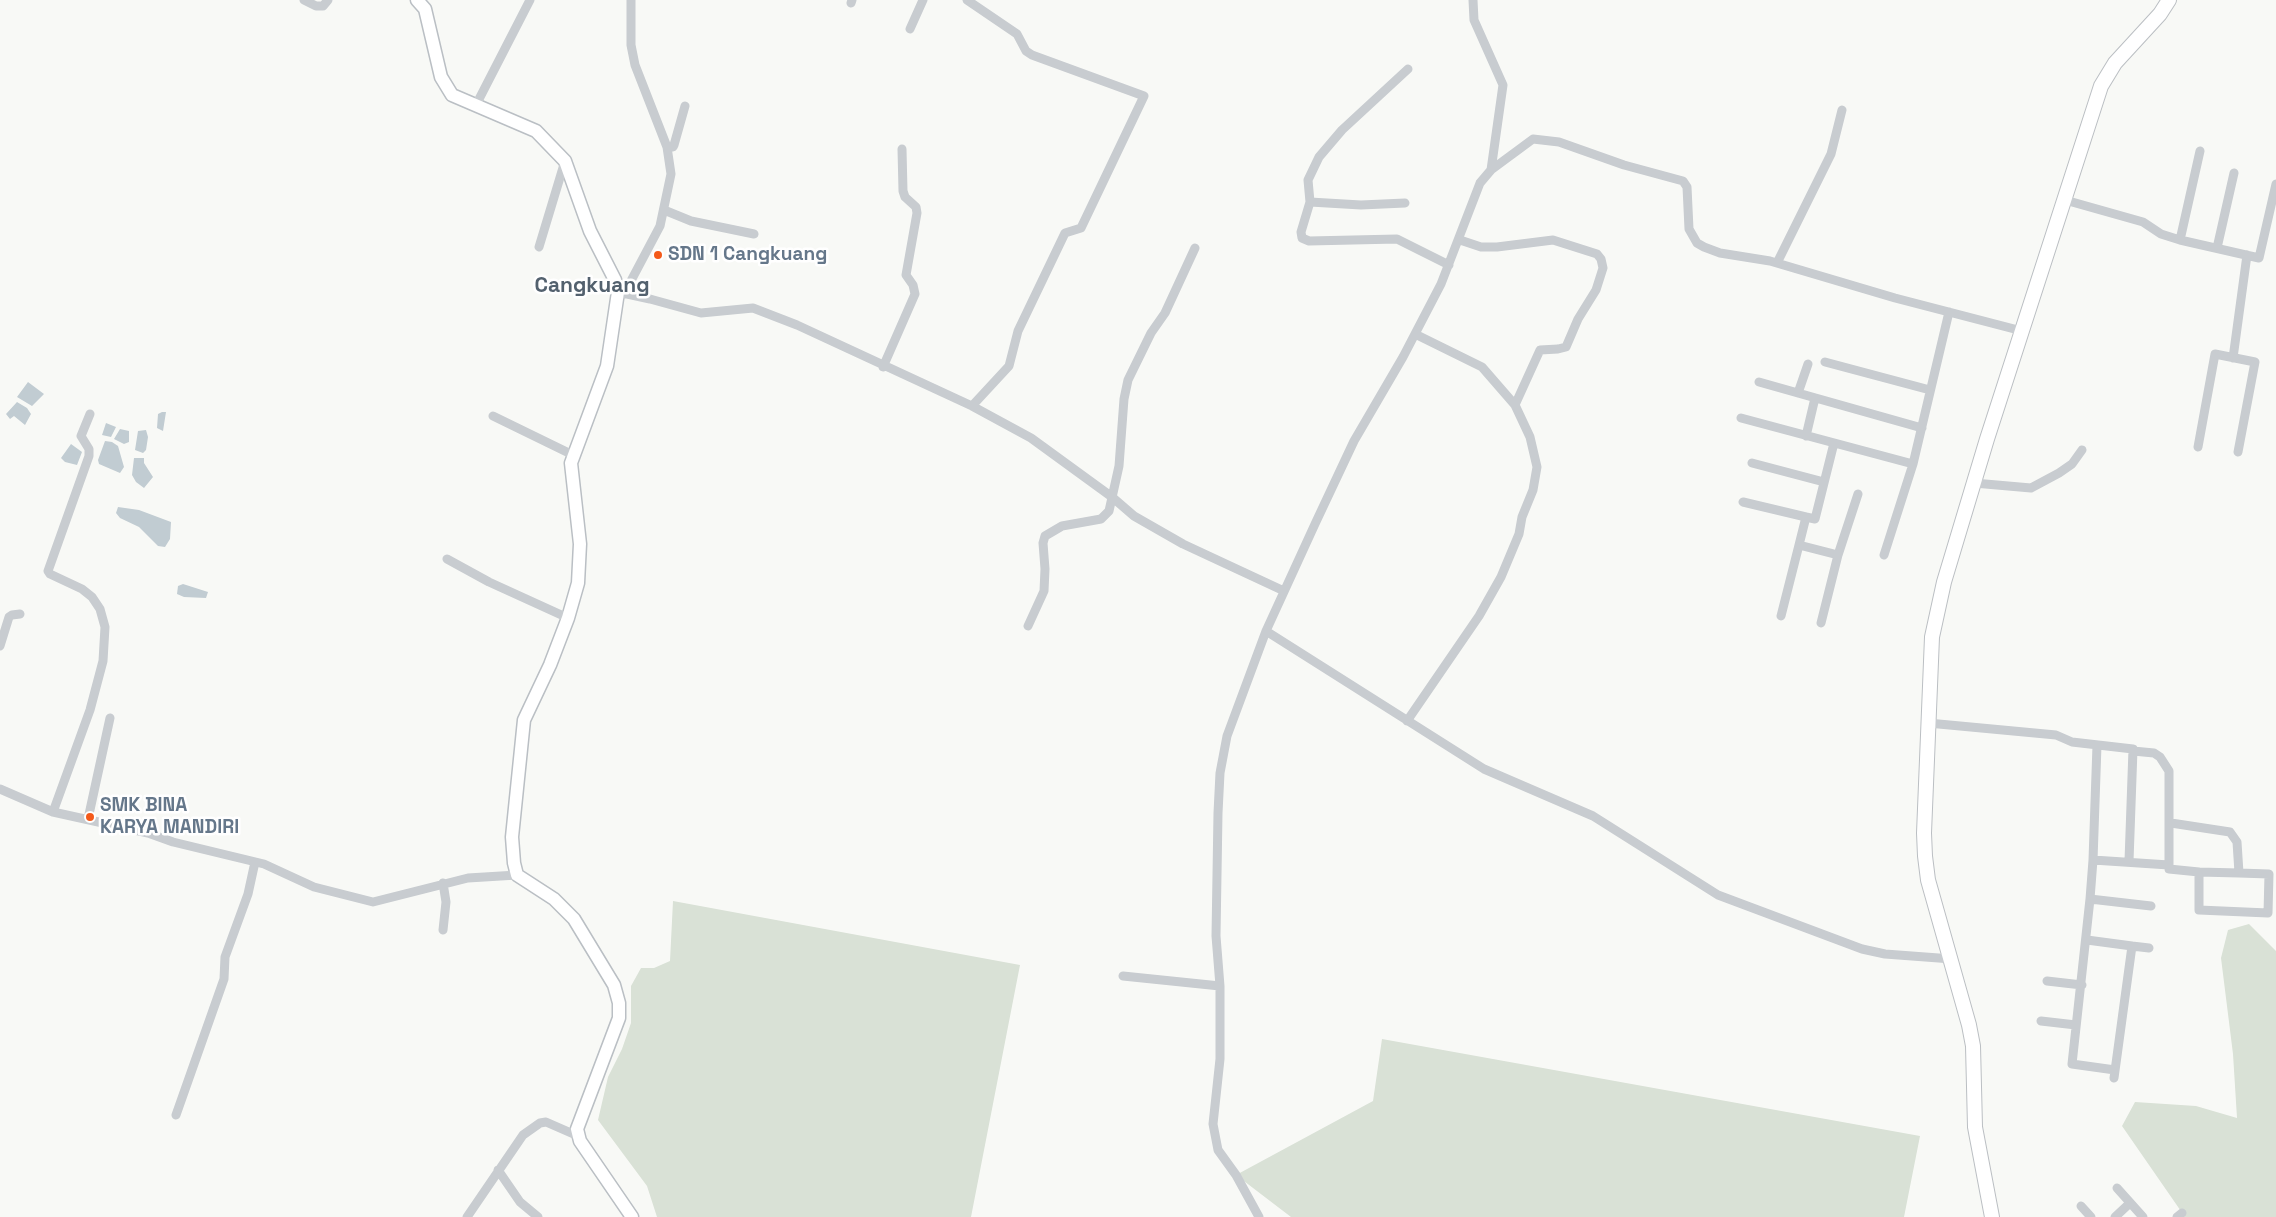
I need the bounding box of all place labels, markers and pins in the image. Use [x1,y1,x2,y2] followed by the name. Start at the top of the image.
[668,244,827,266] place label: SDN 1 Cangkuang
[652,249,664,261] marker: SDN 1 Cangkuang
[100,795,239,839] place label: SMK BINA KARYA MANDIRI
[84,811,96,823] marker: SMK BINA KARYA MANDIRI

